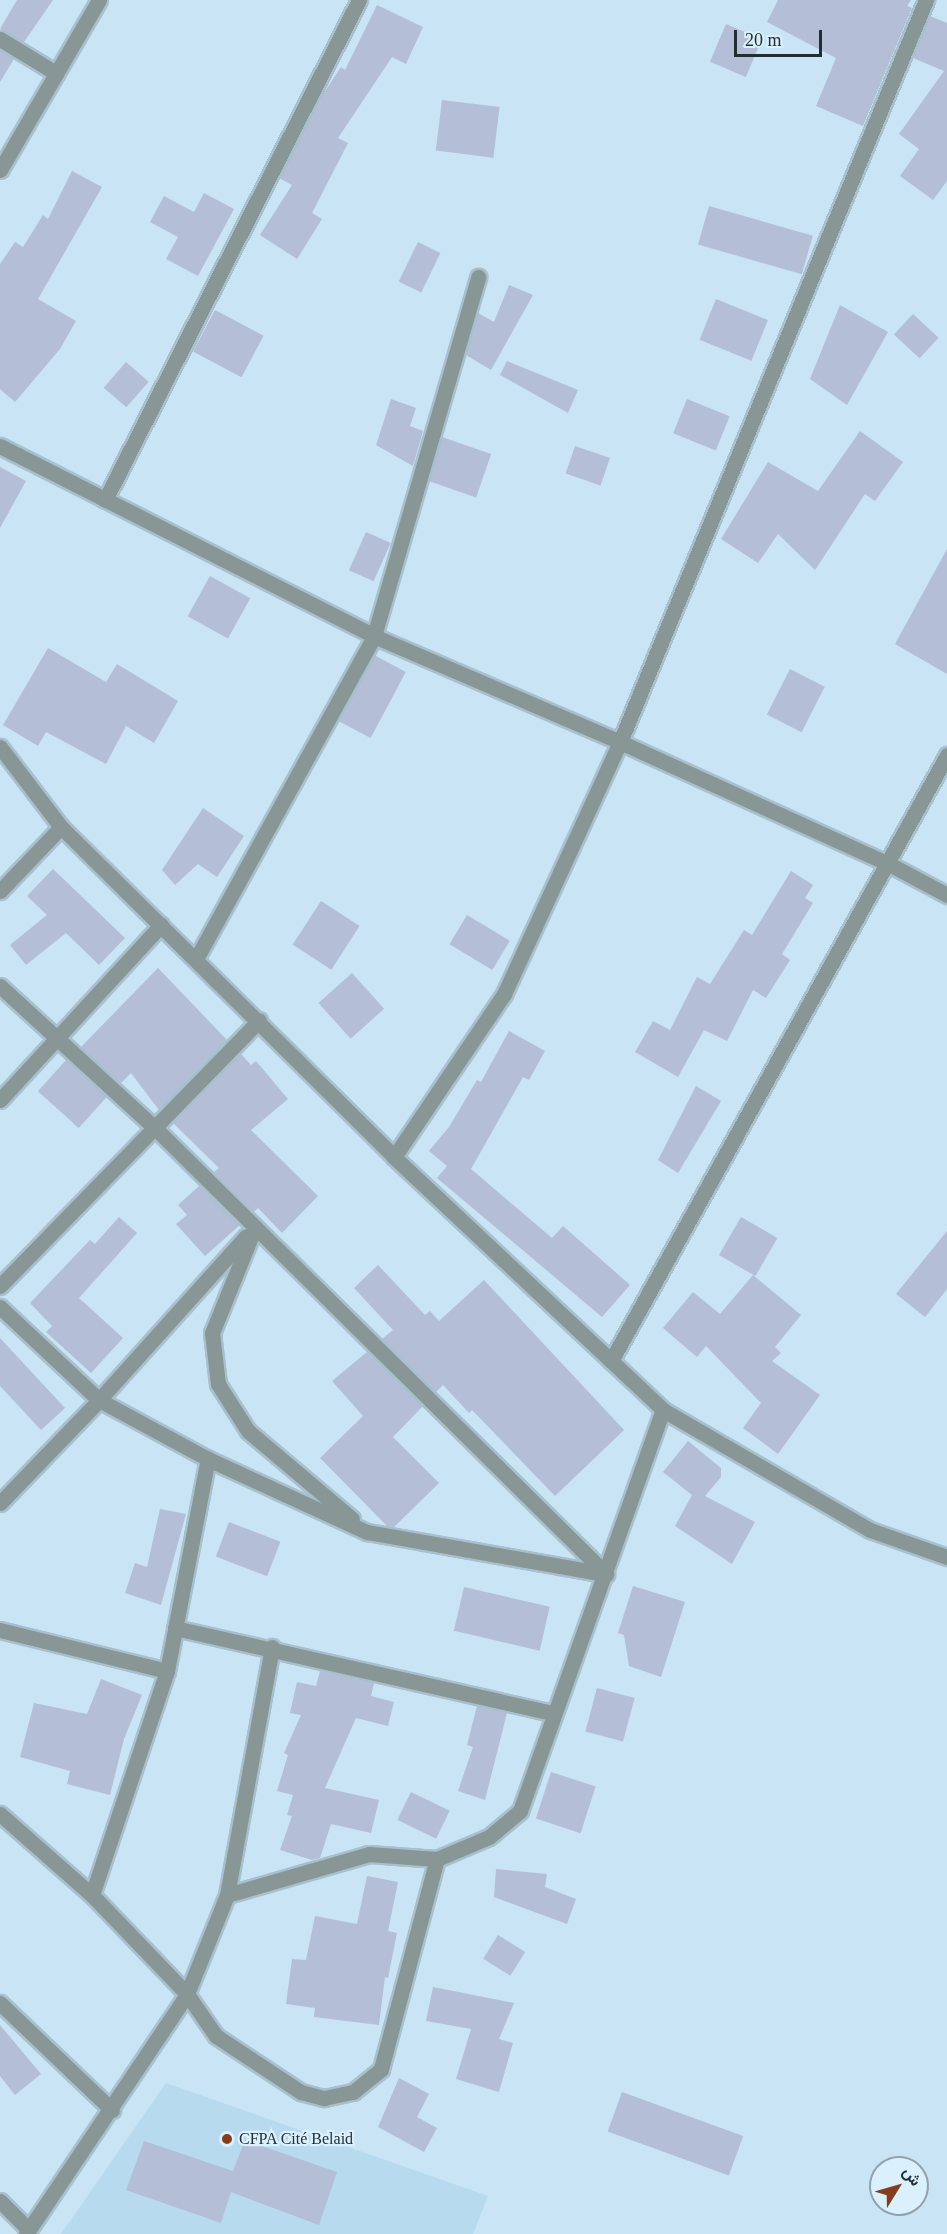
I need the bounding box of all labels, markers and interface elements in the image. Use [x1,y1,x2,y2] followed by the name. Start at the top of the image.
[737,18,826,56] scale bar
[745,30,782,50] text: 20 m
[239,2129,354,2149] place label: CFPA Cité Belaid
[220,2132,234,2146] marker: CFPA Cité Belaid
[869,2156,929,2216] north arrow
[900,2163,925,2189] text: ش

